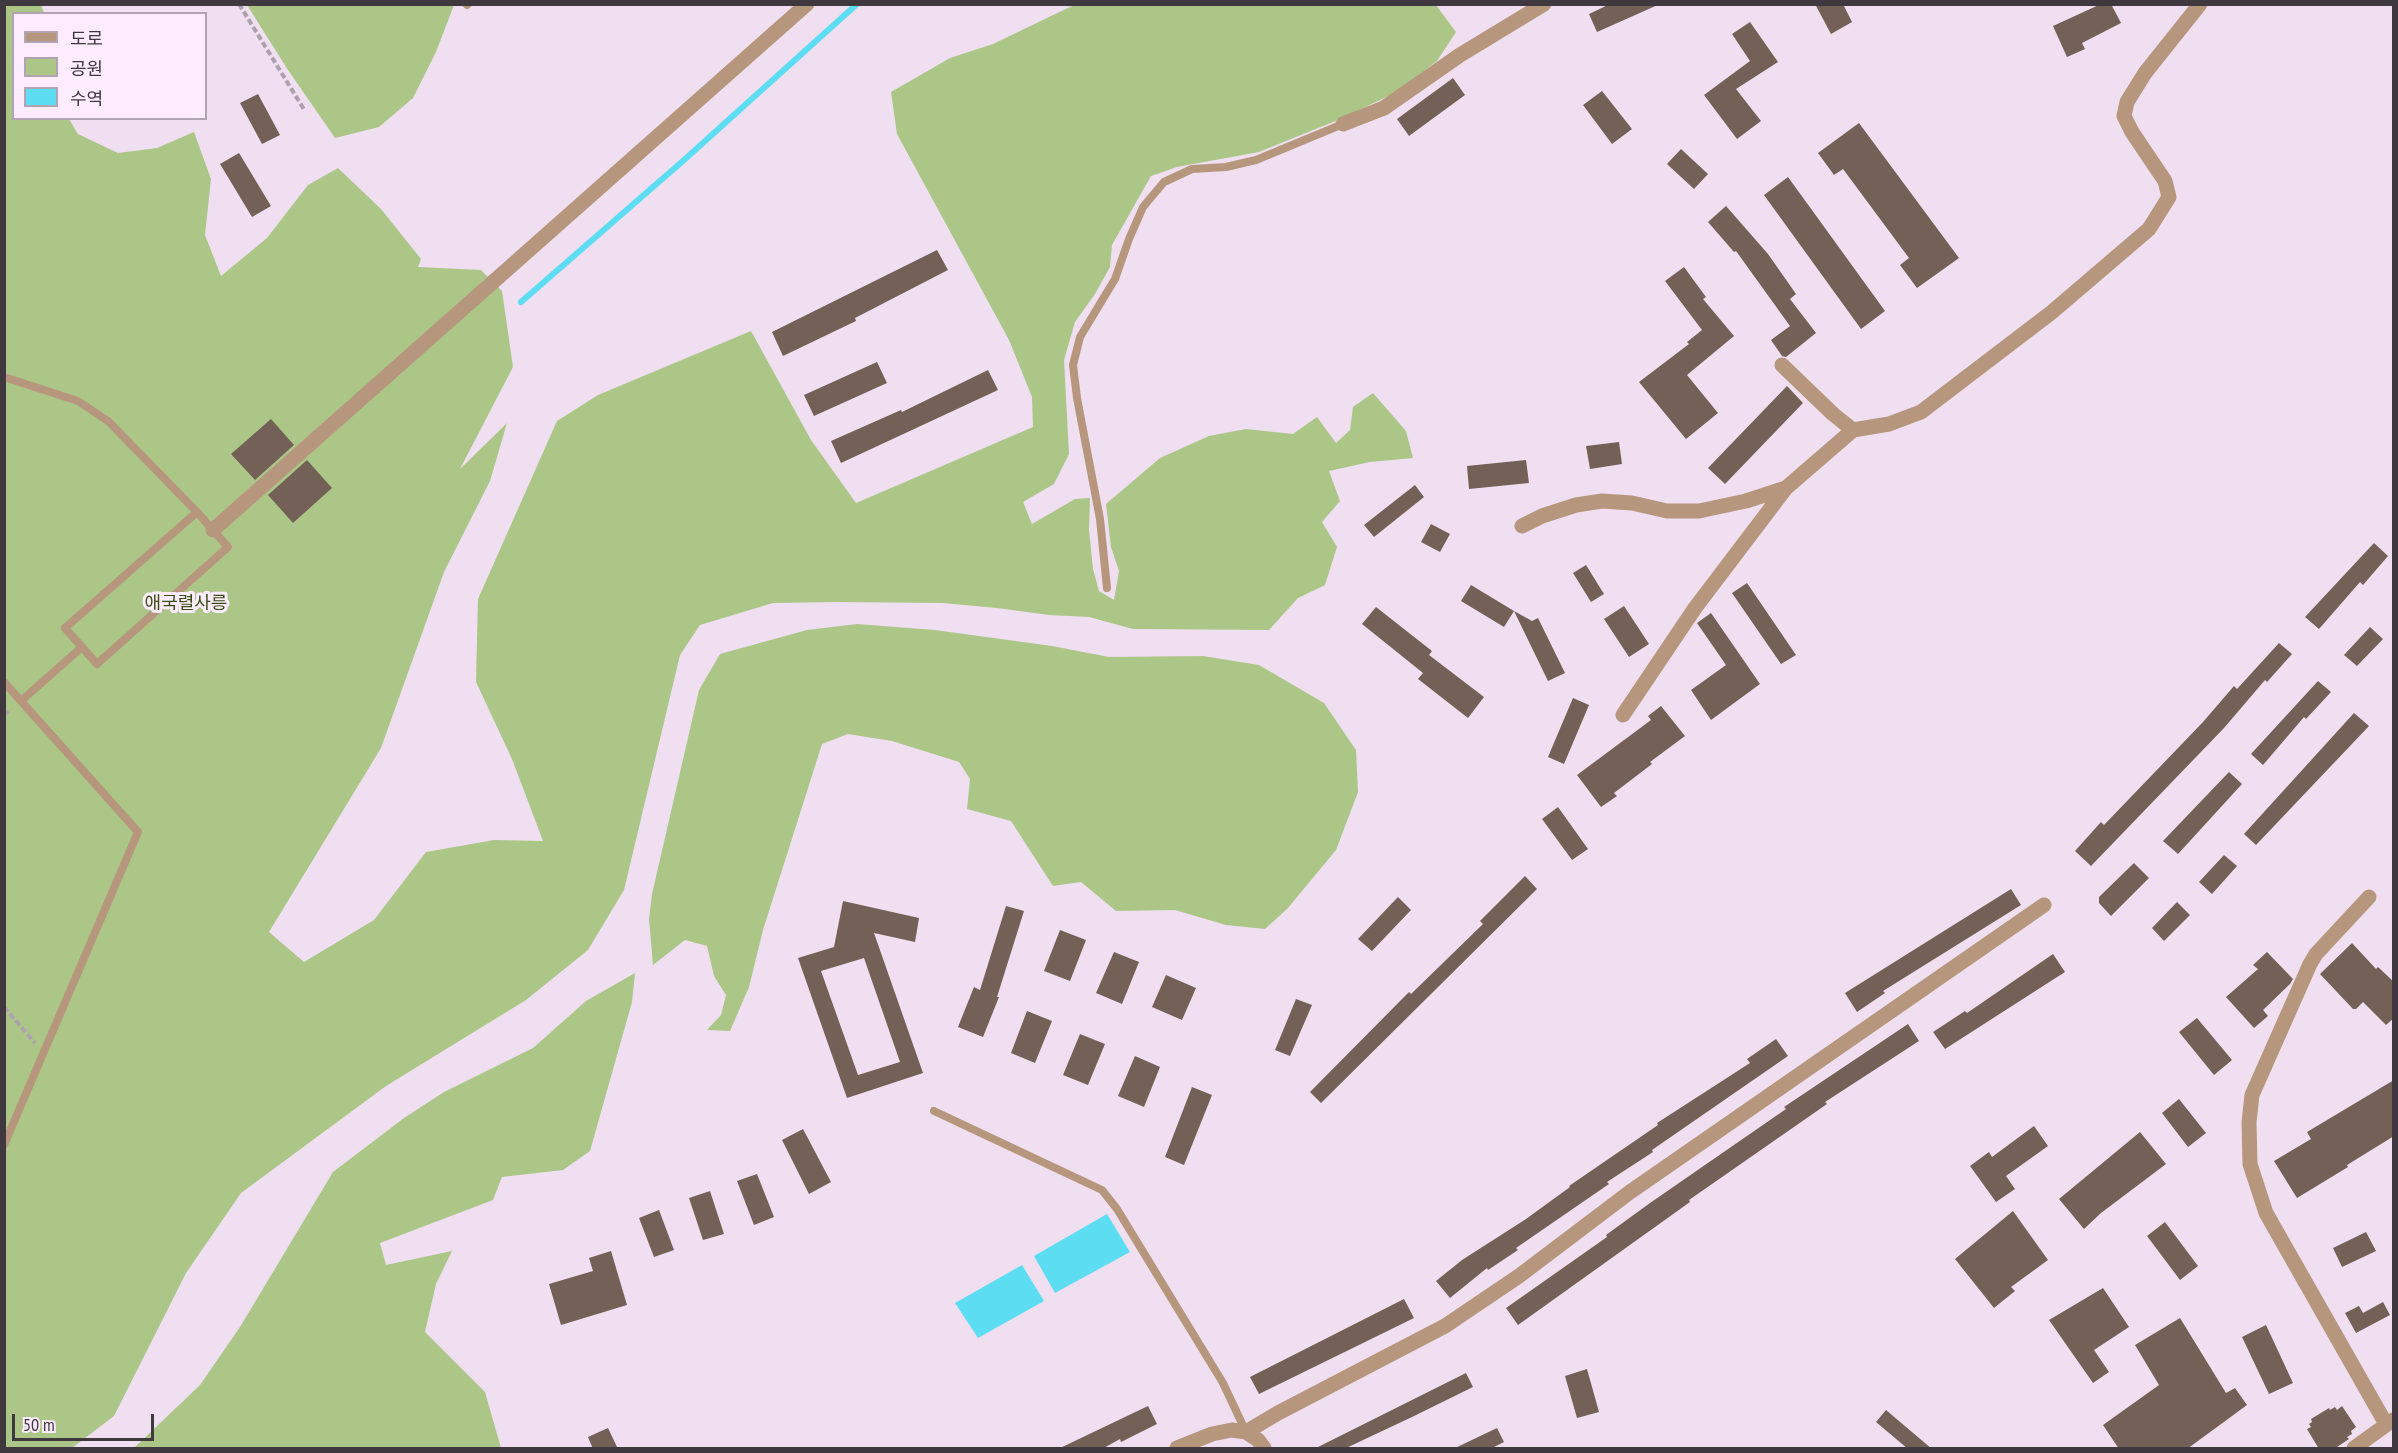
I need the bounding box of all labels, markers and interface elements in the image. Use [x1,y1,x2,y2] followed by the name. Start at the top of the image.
[12,12,207,120] legend
[70,27,103,50] text: 도로
[70,57,103,80] text: 공원
[70,87,103,110] text: 수역
[145,593,227,615] park label: 애국렬사릉
[15,1402,158,1440] scale bar
[23,1413,55,1436] text: 50 m

